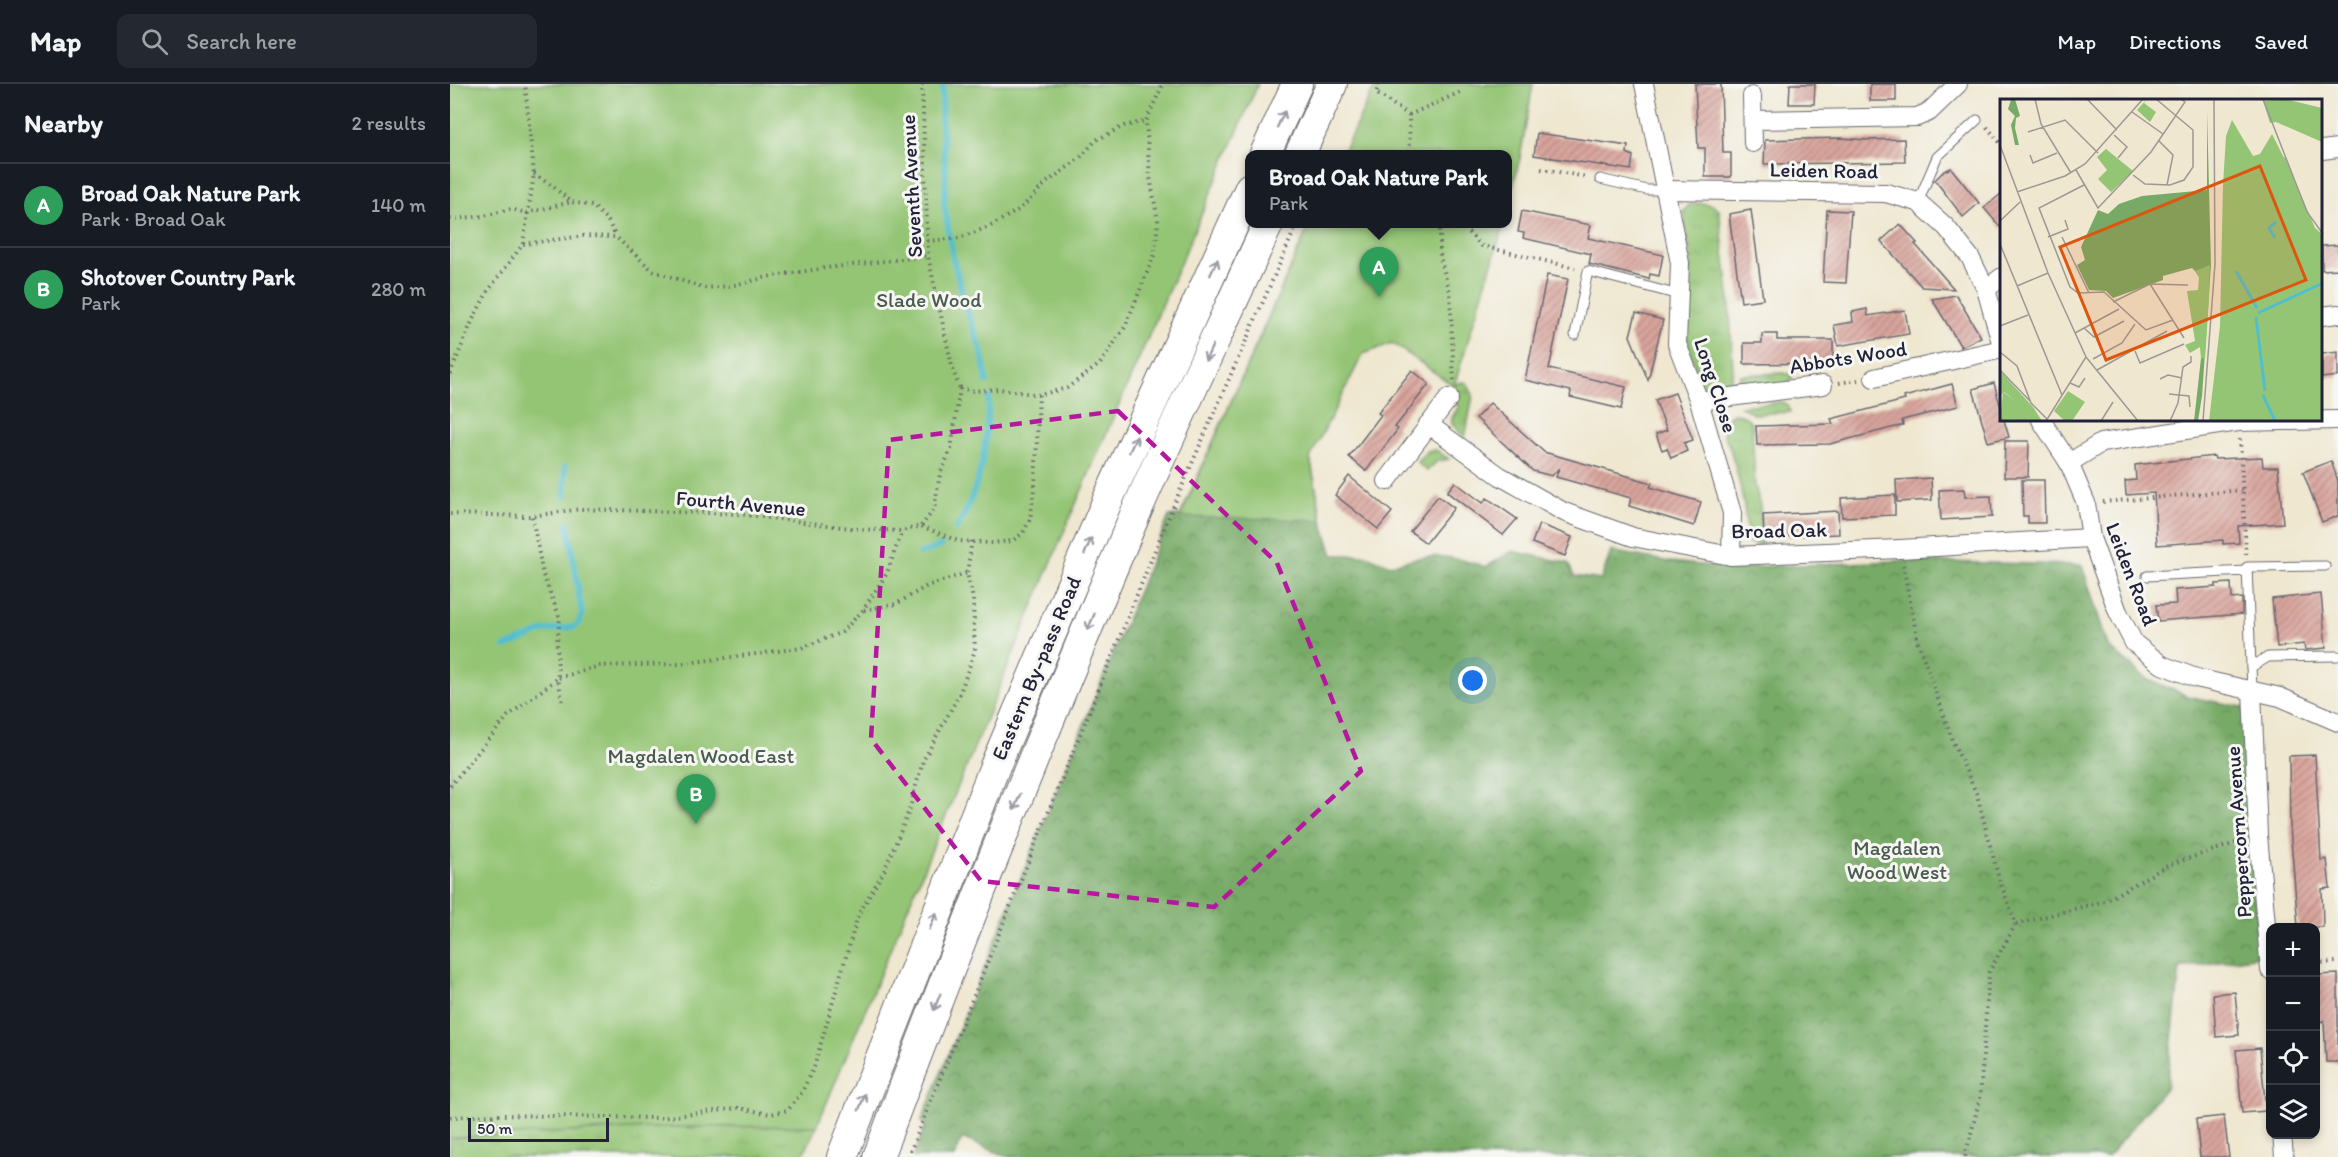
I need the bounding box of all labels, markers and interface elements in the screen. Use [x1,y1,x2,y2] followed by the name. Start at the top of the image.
[117,14,537,68] search box
[30,24,81,58] text: Map
[138,25,171,58] icon: search
[186,28,297,55] text: Search here
[2058,29,2096,54] text: Map
[2129,29,2221,54] text: Directions
[2254,29,2308,54] text: Saved
[2000,99,2323,422] inset map
[24,107,103,139] text: Nearby
[352,111,426,135] text: 2 results
[1276,111,1288,129] one-way arrow
[895,114,927,258] street label: Seventh Avenue
[1245,150,1512,228] popup
[1769,157,1879,183] street label: Leiden Road
[1269,164,1488,191] text: Broad Oak Nature Park
[81,180,300,207] text: Broad Oak Nature Park
[1269,191,1308,215] text: Park
[37,193,50,217] text: A
[371,193,426,217] text: 140 m
[81,207,226,231] text: Park · Broad Oak
[1360,248,1398,297] pin: A
[1209,258,1220,276] one-way arrow
[81,264,295,291] text: Shotover Country Park
[37,277,50,301] text: B
[371,277,426,301] text: 280 m
[876,287,982,312] park label: Slade Wood
[81,291,120,315] text: Park
[1689,334,1743,436] street label: Long Close
[1788,335,1908,379] street label: Abbots Wood
[1203,344,1215,362] one-way arrow
[1128,436,1139,454] one-way arrow
[675,485,807,521] street label: Fourth Avenue
[1731,517,1827,543] street label: Broad Oak
[2101,519,2163,630] street label: Leiden Road
[1083,538,1094,556] one-way arrow
[986,572,1086,764] street label: Eastern By-pass Road
[1085,612,1096,630] one-way arrow
[1458,666,1487,695] your location
[608,743,795,768] park label: Magdalen Wood East
[2220,745,2256,919] street label: Peppercorn Avenue
[676,774,716,824] pin: B
[1011,792,1022,811] one-way arrow
[1847,835,1947,884] park label: Magdalen Wood West
[928,912,939,930] one-way arrow
[2266,923,2320,1139] map controls
[2266,923,2320,977] button: +
[2266,977,2320,1031] button: −
[931,993,942,1011] one-way arrow
[2266,1031,2320,1085] button: locate
[2266,1085,2320,1139] button: layers
[858,1093,869,1112] one-way arrow
[468,1115,609,1142] scale bar
[477,1119,512,1138] text: 50 m

